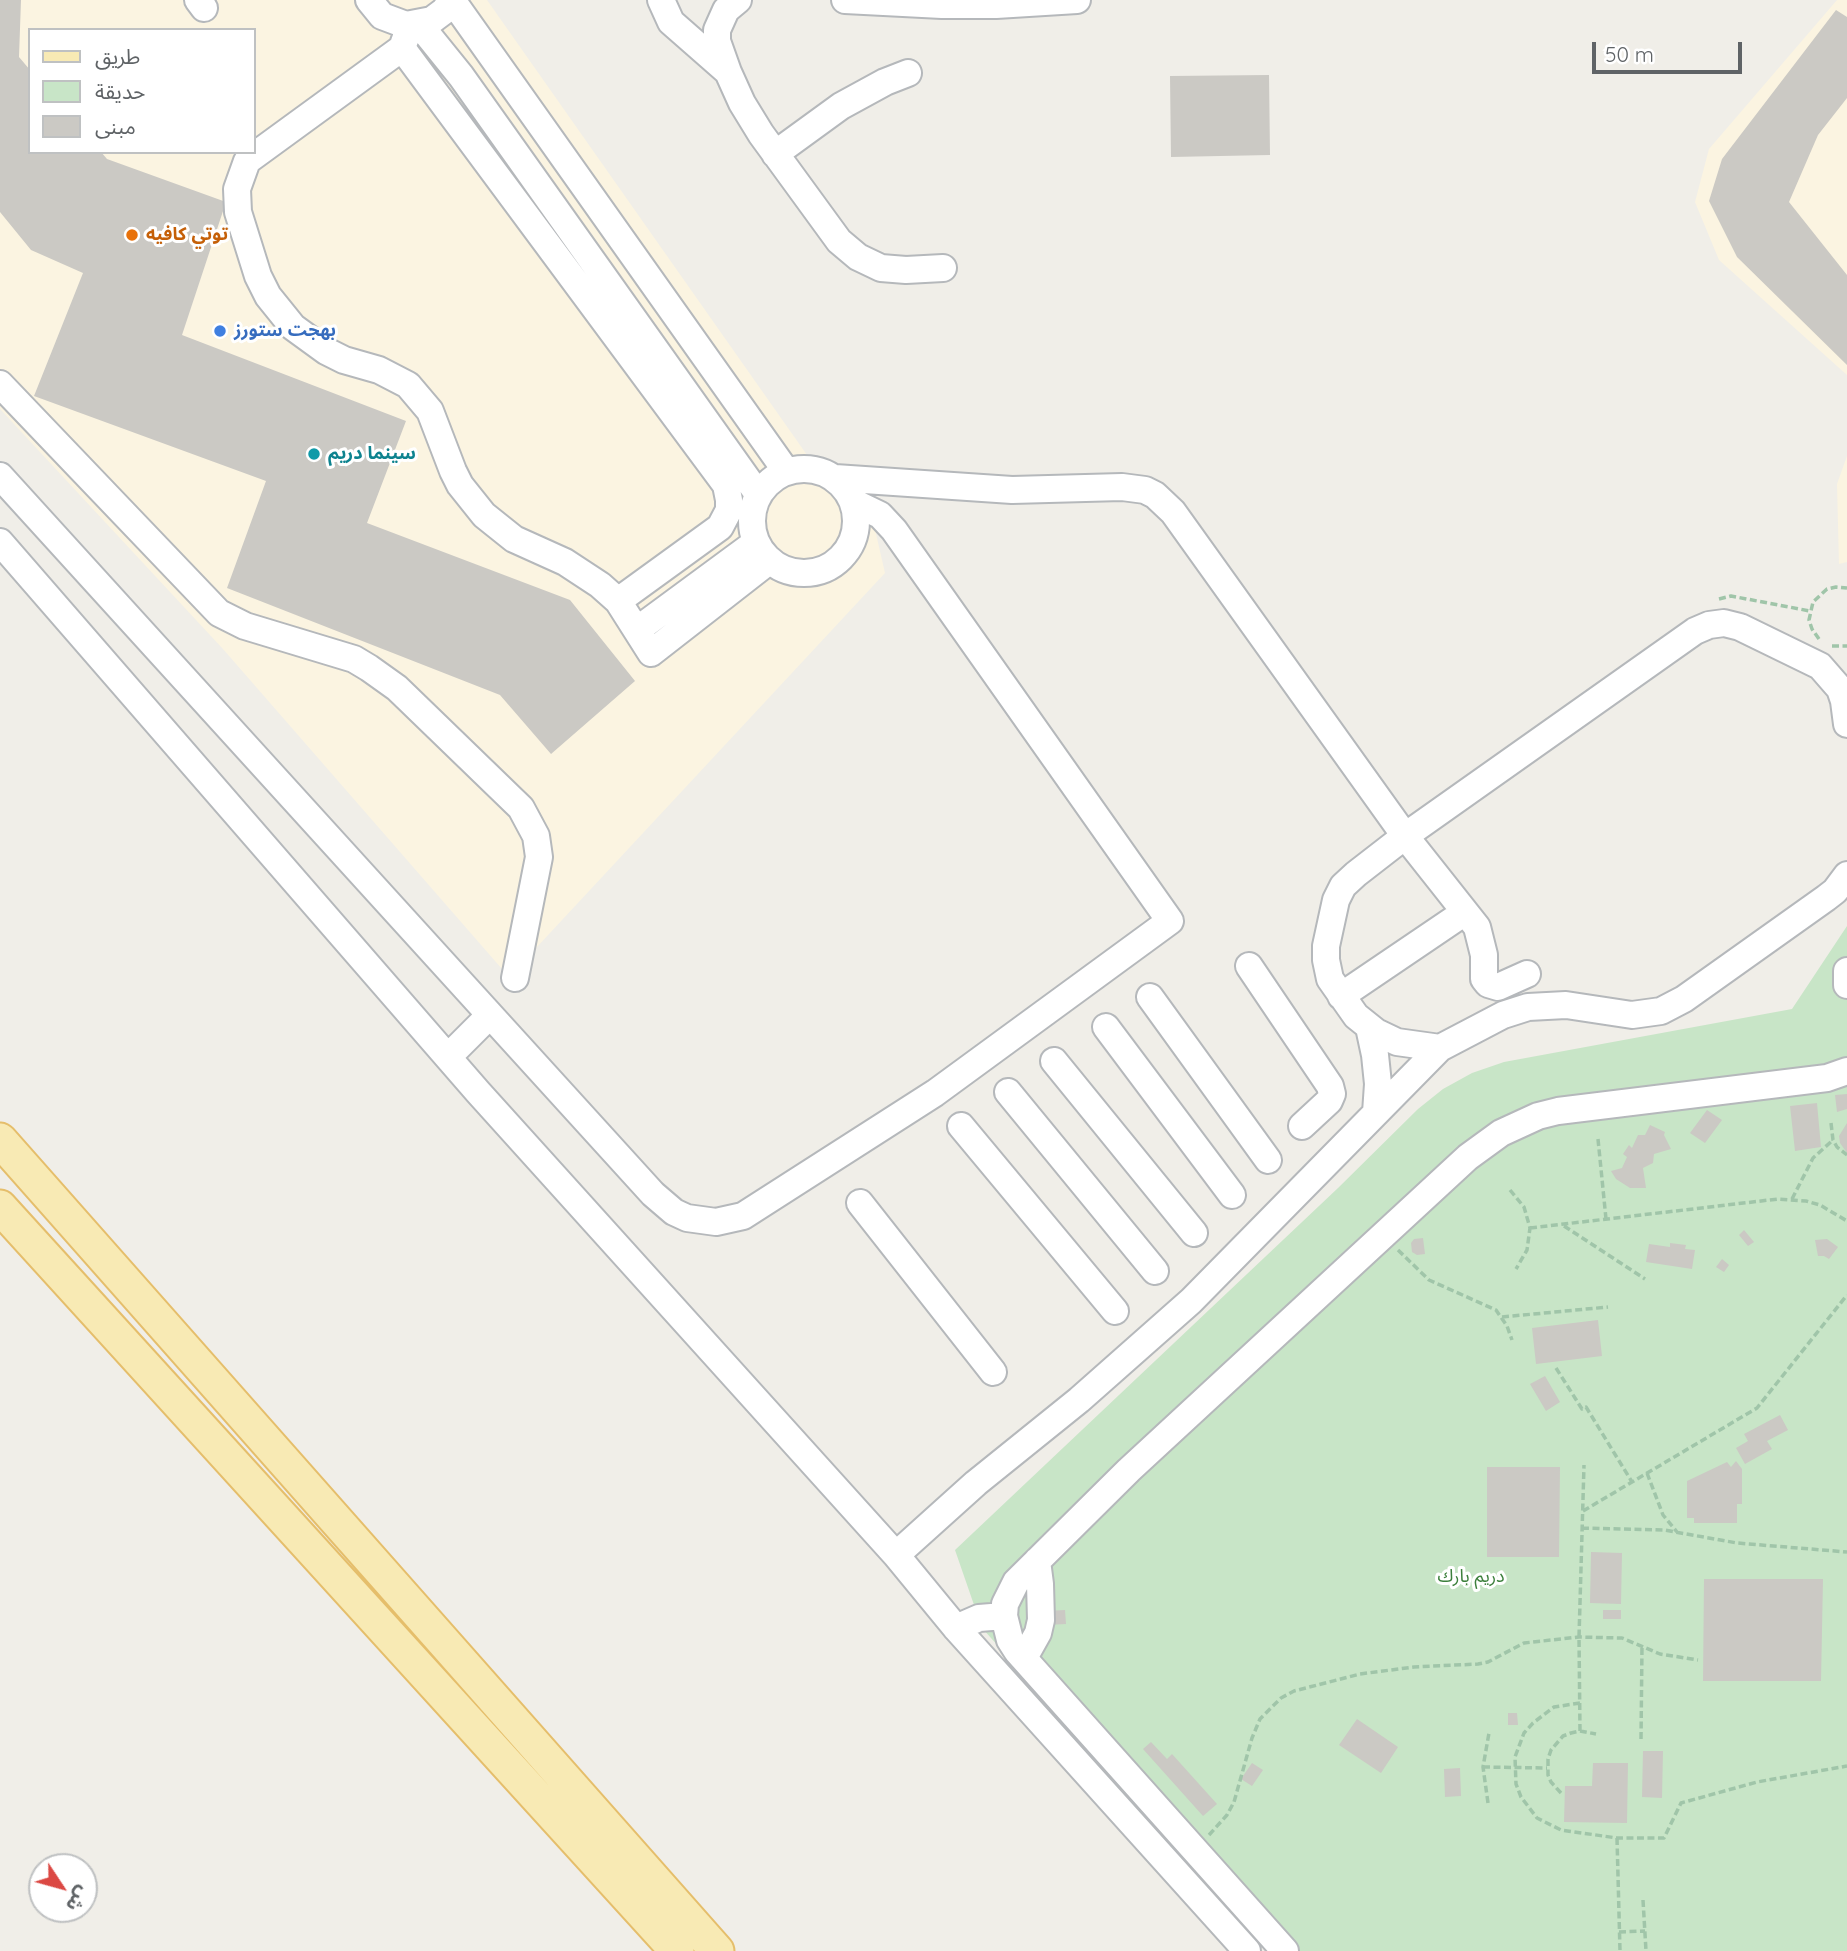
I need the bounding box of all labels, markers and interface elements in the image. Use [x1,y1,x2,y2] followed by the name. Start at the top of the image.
[28,28,256,154] legend
[1595,28,1745,72] scale bar
[1605,41,1654,67] text: 50 m
[95,43,140,69] text: طريق
[95,78,145,104] text: حديقة
[95,113,136,139] text: مبنى
[146,224,228,246] place label: توتي كافيه
[124,227,140,243] marker: توتي كافيه
[234,320,336,342] place label: بهجت ستورز
[212,323,228,339] marker: بهجت ستورز
[328,443,416,465] place label: سينما دريم
[306,446,322,462] marker: سينما دريم
[1437,1566,1505,1588] park label: دريم بارك
[28,1853,98,1923] north arrow
[61,1882,96,1917] text: ش

